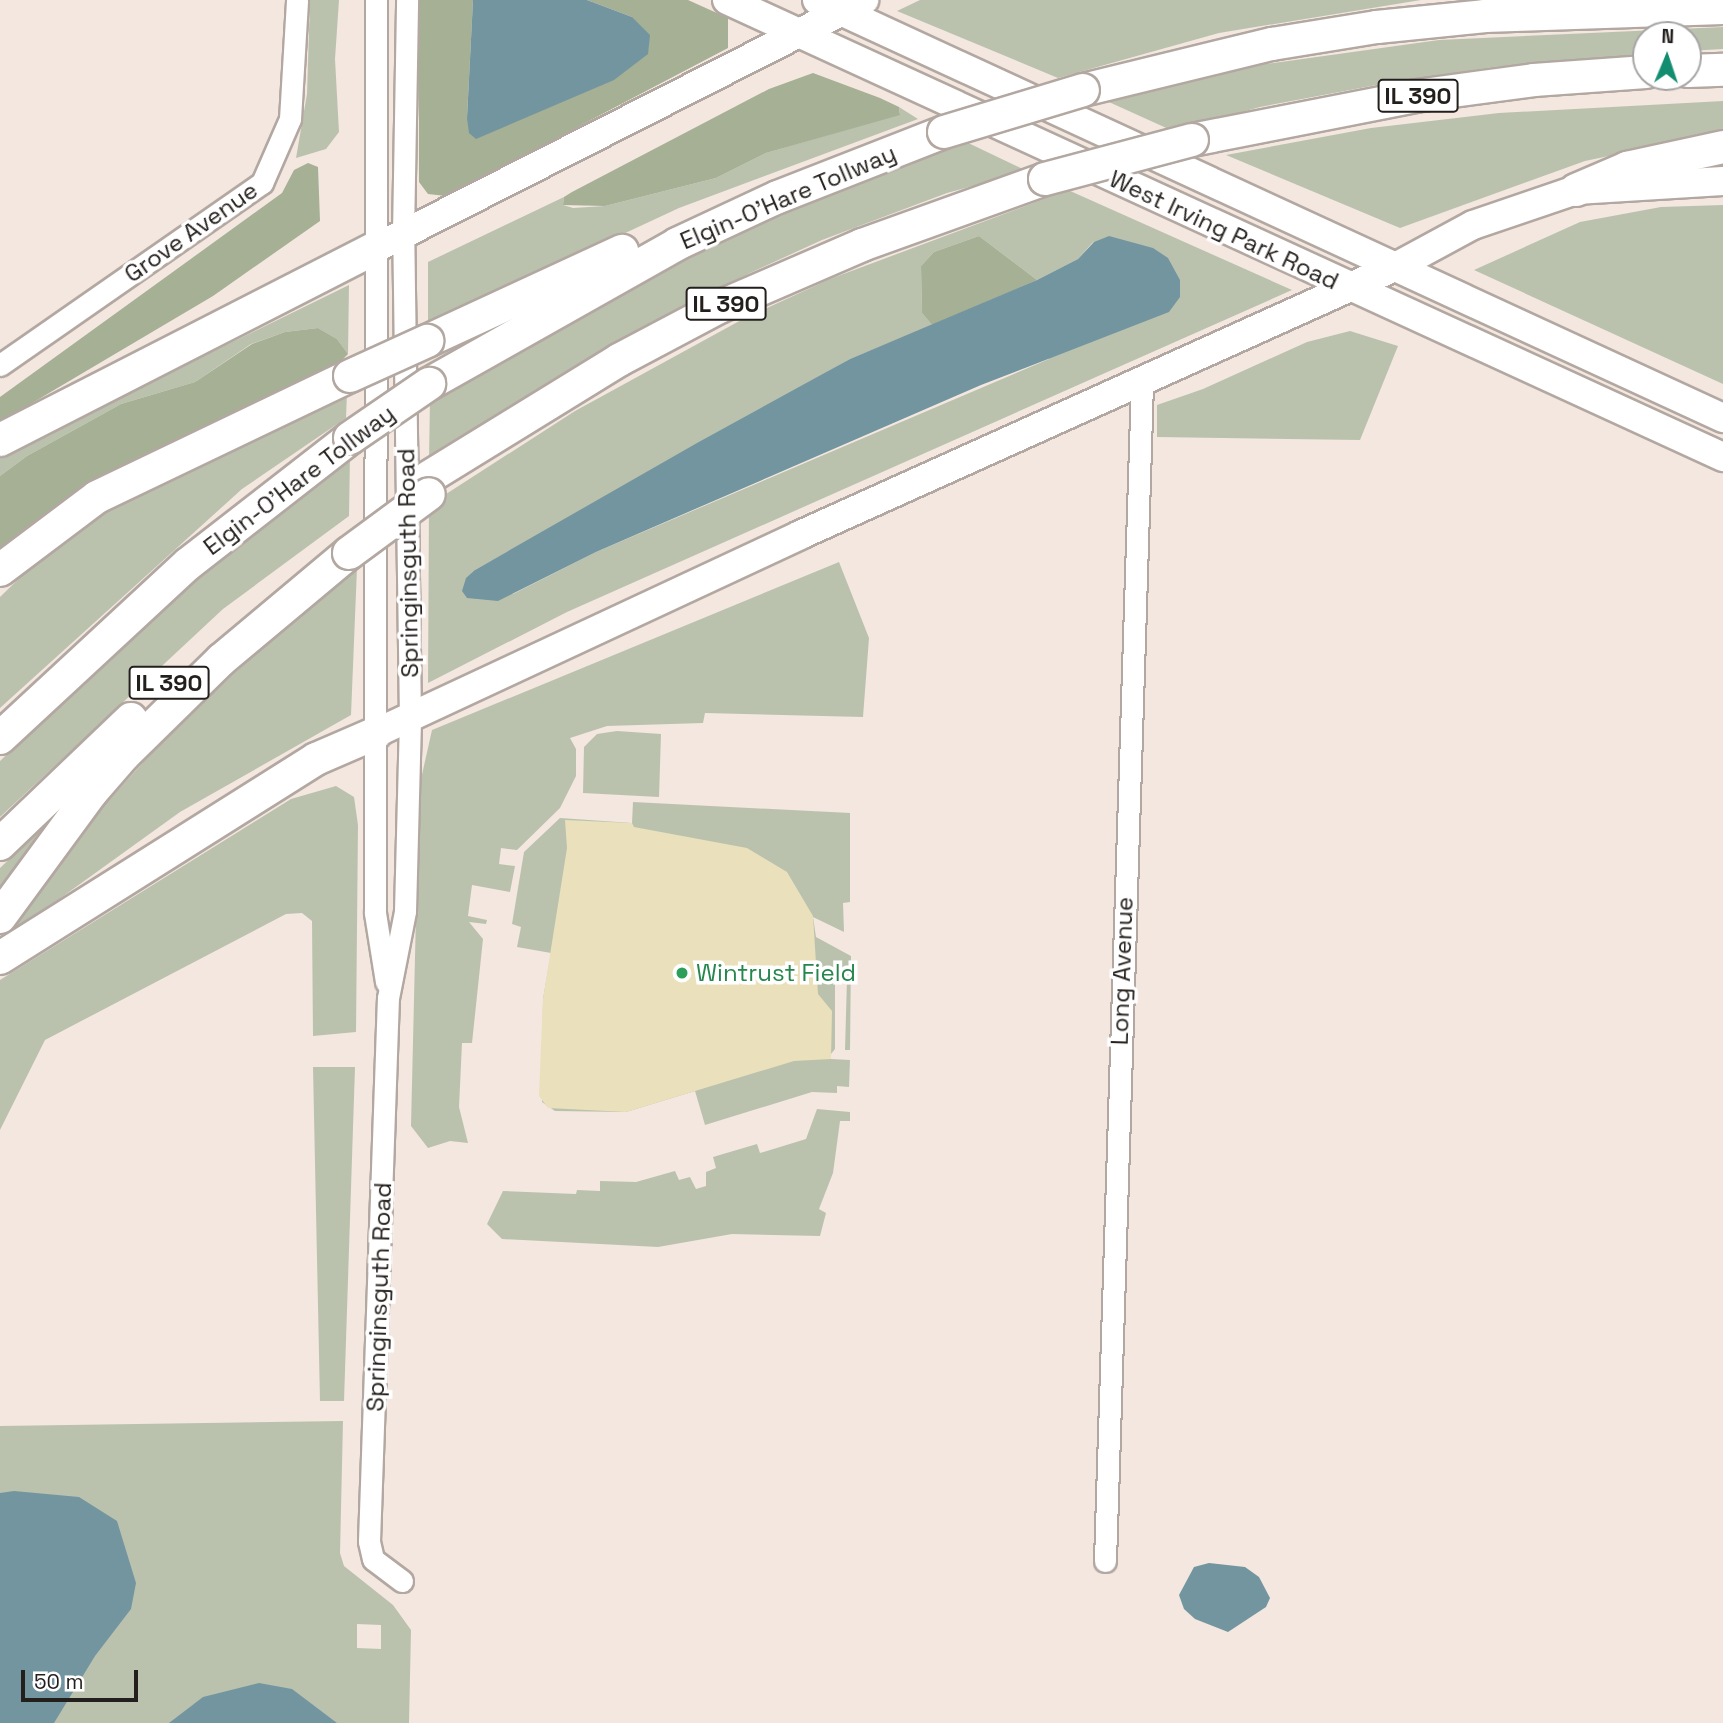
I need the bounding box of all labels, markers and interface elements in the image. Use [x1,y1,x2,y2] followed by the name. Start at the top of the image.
[1632,21,1702,91] north arrow
[1661,24,1674,49] text: N
[1376,76,1460,116] road number: IL 390
[676,138,900,256] street label: Elgin-O'Hare Tollway
[1105,164,1343,296] street label: West Irving Park Road
[119,175,263,289] street label: Grove Avenue
[684,284,768,324] road number: IL 390
[198,399,400,561] street label: Elgin-O'Hare Tollway
[392,448,424,678] street label: Springinsguth Road
[127,664,211,702] road number: IL 390
[1105,896,1139,1046] street label: Long Avenue
[696,959,856,987] place label: Wintrust Field
[674,965,690,981] marker: Wintrust Field
[361,1182,397,1412] street label: Springinsguth Road
[24,1656,142,1700] scale bar
[34,1668,84,1695] text: 50 m

